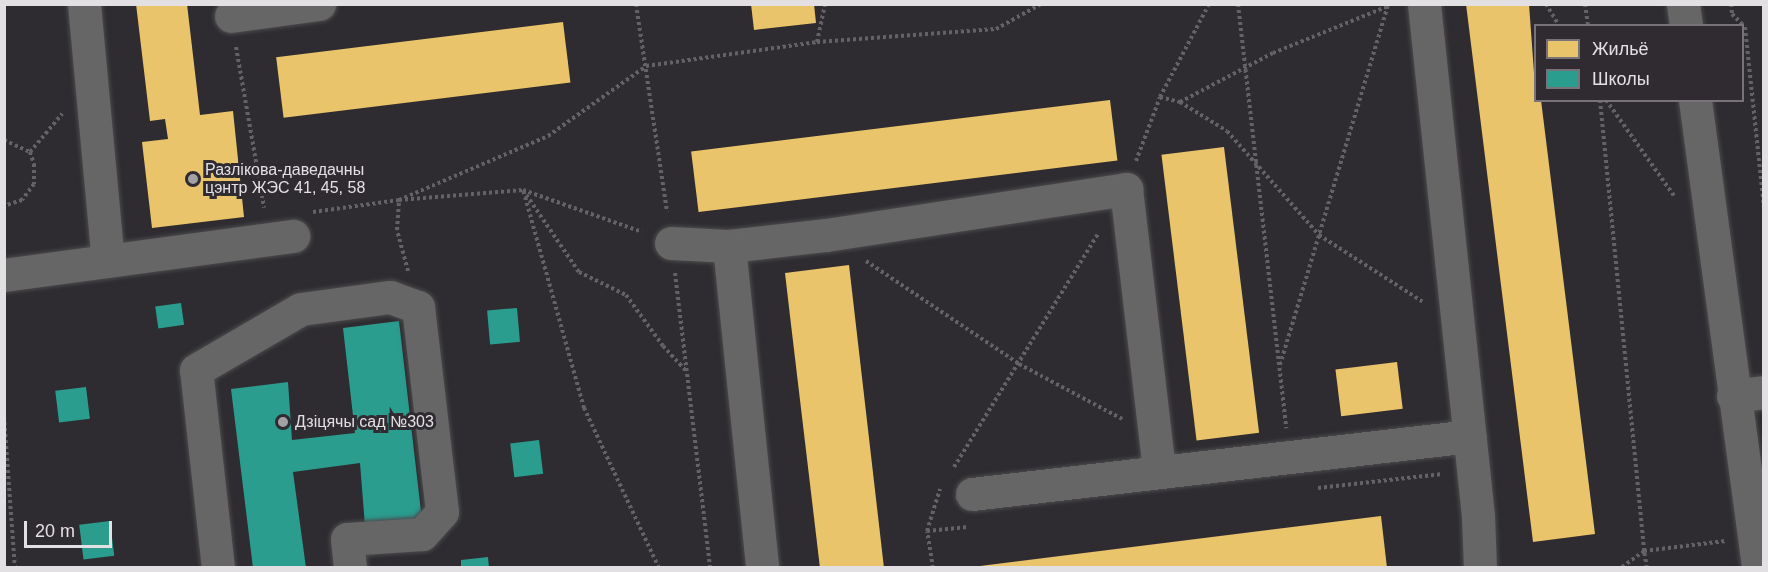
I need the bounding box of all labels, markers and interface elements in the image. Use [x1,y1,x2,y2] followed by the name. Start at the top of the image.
[1534,24,1744,102] legend
[1592,39,1649,59] text: Жильё
[1592,69,1650,89] text: Школы
[205,160,365,198] place label: Разлікова-даведачны цэнтр ЖЭС 41, 45, 58
[186,172,200,186] marker: Разлікова-даведачны цэнтр ЖЭС 41, 45, 58
[295,412,434,432] place label: Дзіцячы сад №303
[276,415,290,429] marker: Дзіцячы сад №303
[27,509,116,547] scale bar
[35,521,75,541] text: 20 m

